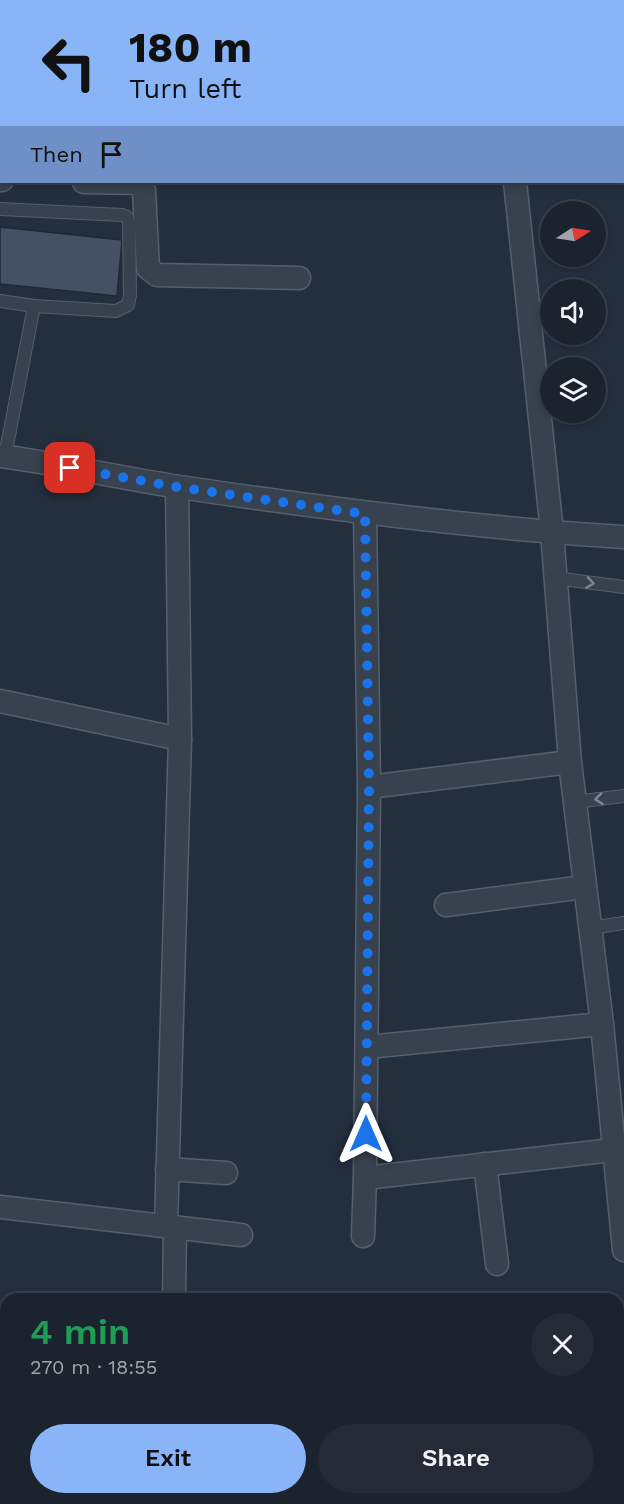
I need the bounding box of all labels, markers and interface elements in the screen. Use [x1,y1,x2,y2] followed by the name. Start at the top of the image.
[129,23,252,72] text: 180 m
[30,24,108,102] icon: left
[129,73,241,105] text: Turn left
[95,138,128,171] icon: arrive
[30,142,83,167] text: Then
[540,201,606,267] north arrow
[540,201,606,423] map controls
[540,279,606,345] button: sound
[540,357,606,423] button: layers
[44,442,95,493] pin
[53,451,86,484] icon: arrive
[585,576,594,588] one-way arrow
[595,793,604,805] one-way arrow
[334,1102,398,1166] position arrow
[30,1311,130,1353] text: 4 min
[531,1313,594,1376] button: close
[30,1355,157,1379] text: 270 m · 18:55
[30,1424,306,1493] button: Exit
[318,1424,594,1493] button: Share

